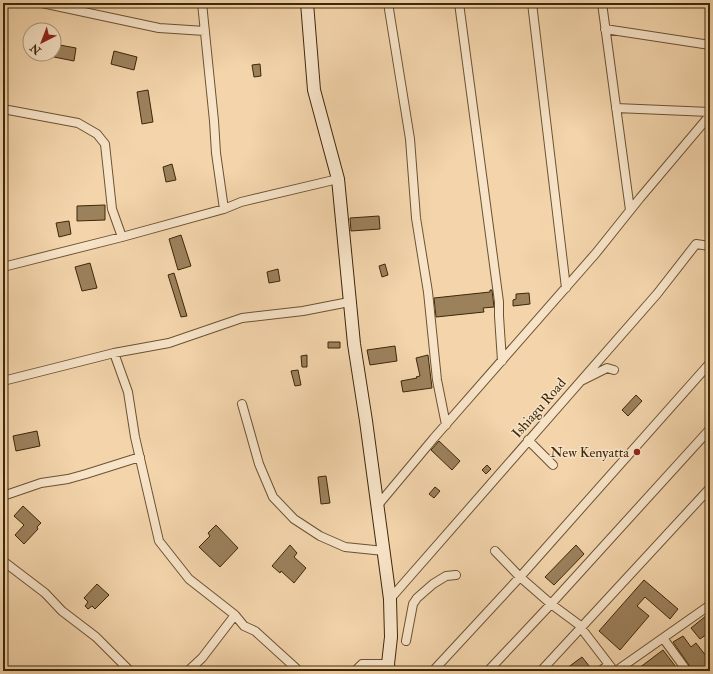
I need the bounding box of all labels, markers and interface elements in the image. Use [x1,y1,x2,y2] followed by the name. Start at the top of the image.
[22,22,62,62] north arrow
[27,40,44,58] text: N
[508,375,570,441] street label: Ishiagu Road
[550,444,629,462] place label: New Kenyatta
[632,447,642,457] marker: New Kenyatta

